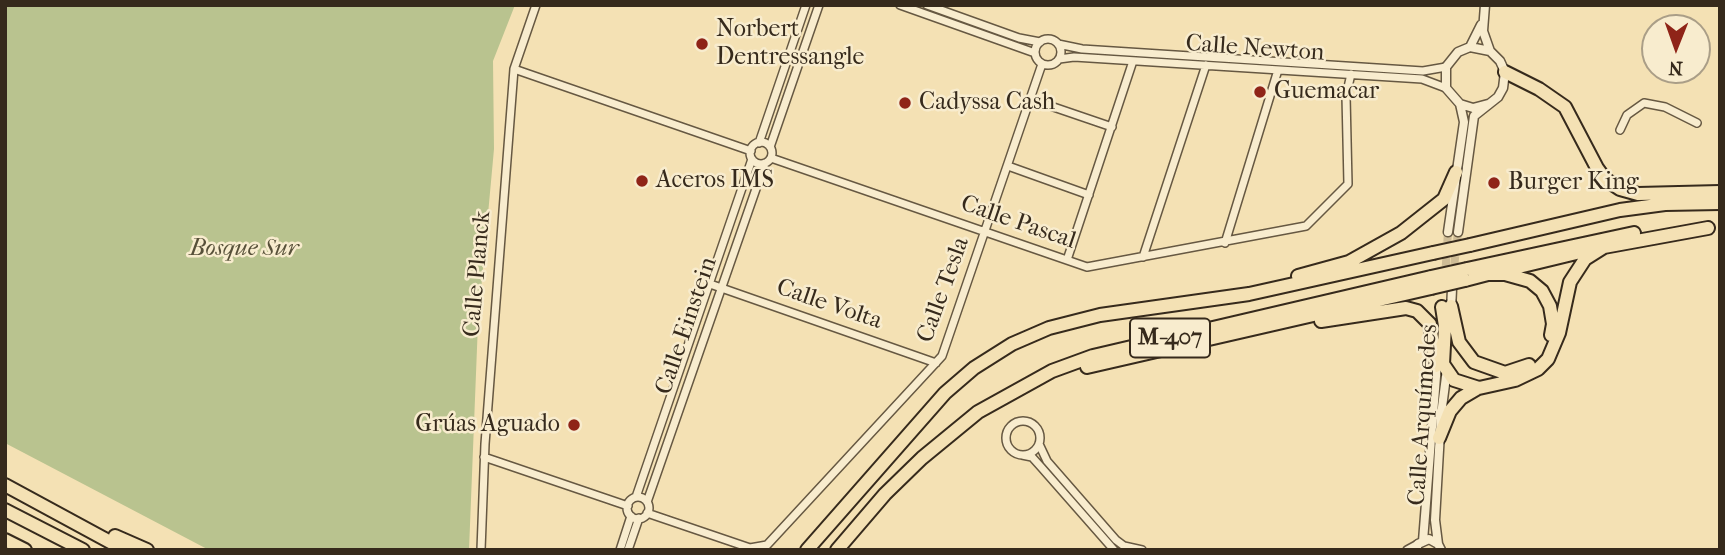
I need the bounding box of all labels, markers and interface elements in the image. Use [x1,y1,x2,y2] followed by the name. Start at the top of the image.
[1641,14,1711,84] north arrow
[716,16,864,72] place label: Norbert Dentressangle
[1185,30,1325,68] street label: Calle Newton
[694,36,710,52] marker: Norbert Dentressangle
[1668,57,1683,79] text: N
[1274,78,1379,106] place label: Guemacar
[1252,84,1268,100] marker: Guemacar
[919,89,1055,117] place label: Cadyssa Cash
[897,95,913,111] marker: Cadyssa Cash
[656,167,774,195] place label: Aceros IMS
[1508,169,1639,197] place label: Burger King
[634,173,650,189] marker: Aceros IMS
[1486,175,1502,191] marker: Burger King
[957,190,1079,256] street label: Calle Pascal
[458,210,498,338] street label: Calle Planck
[912,233,976,347] street label: Calle Tesla
[190,235,298,263] park label: Bosque Sur
[650,254,724,398] street label: Calle Einstein
[772,274,886,336] street label: Calle Volta
[1130,318,1210,358] road number: M-407
[1403,323,1445,507] street label: Calle Arquímedes
[415,411,560,439] place label: Grúas Aguado
[566,417,582,433] marker: Grúas Aguado

